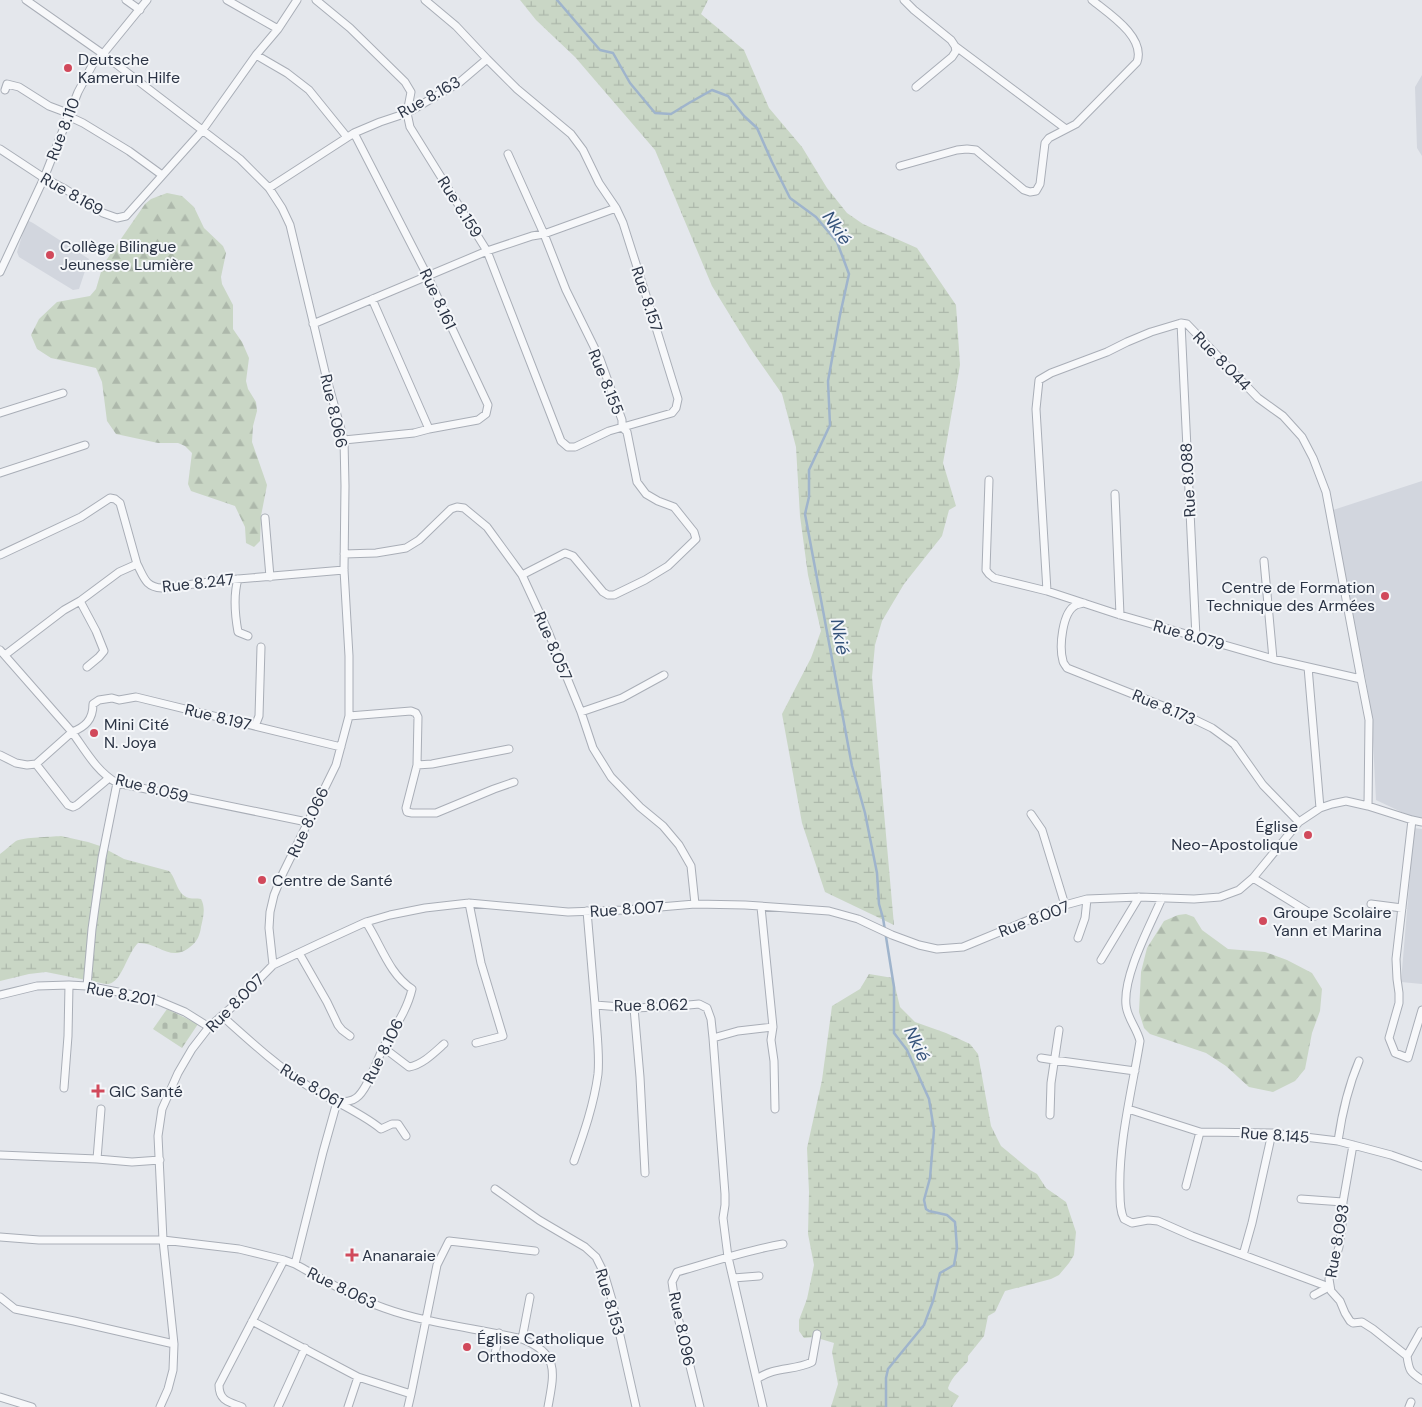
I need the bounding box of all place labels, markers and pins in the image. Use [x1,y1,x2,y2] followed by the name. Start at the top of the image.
[78,49,180,88] place label: Deutsche Kamerun Hilfe
[62,62,74,74] marker: Deutsche Kamerun Hilfe
[60,236,193,275] place label: Collège Bilingue Jeunesse Lumière
[44,249,56,261] marker: Collège Bilingue Jeunesse Lumière
[1206,577,1375,616] place label: Centre de Formation Technique des Armées
[1379,590,1391,602] marker: Centre de Formation Technique des Armées
[104,714,169,753] place label: Mini Cité N. Joya
[88,727,100,739] marker: Mini Cité N. Joya
[1171,816,1298,855] place label: Église Neo-Apostolique
[1302,829,1314,841] marker: Église Neo-Apostolique
[272,870,393,891] place label: Centre de Santé
[256,874,268,886] marker: Centre de Santé
[1273,902,1392,941] place label: Groupe Scolaire Yann et Marina
[1257,915,1269,927] marker: Groupe Scolaire Yann et Marina
[109,1081,183,1102] place label: GIC Santé
[91,1084,105,1098] marker: GIC Santé
[362,1245,436,1266] place label: Ananaraie
[346,1249,358,1261] marker: Ananaraie
[477,1328,604,1367] place label: Église Catholique Orthodoxe
[461,1341,473,1353] marker: Église Catholique Orthodoxe

